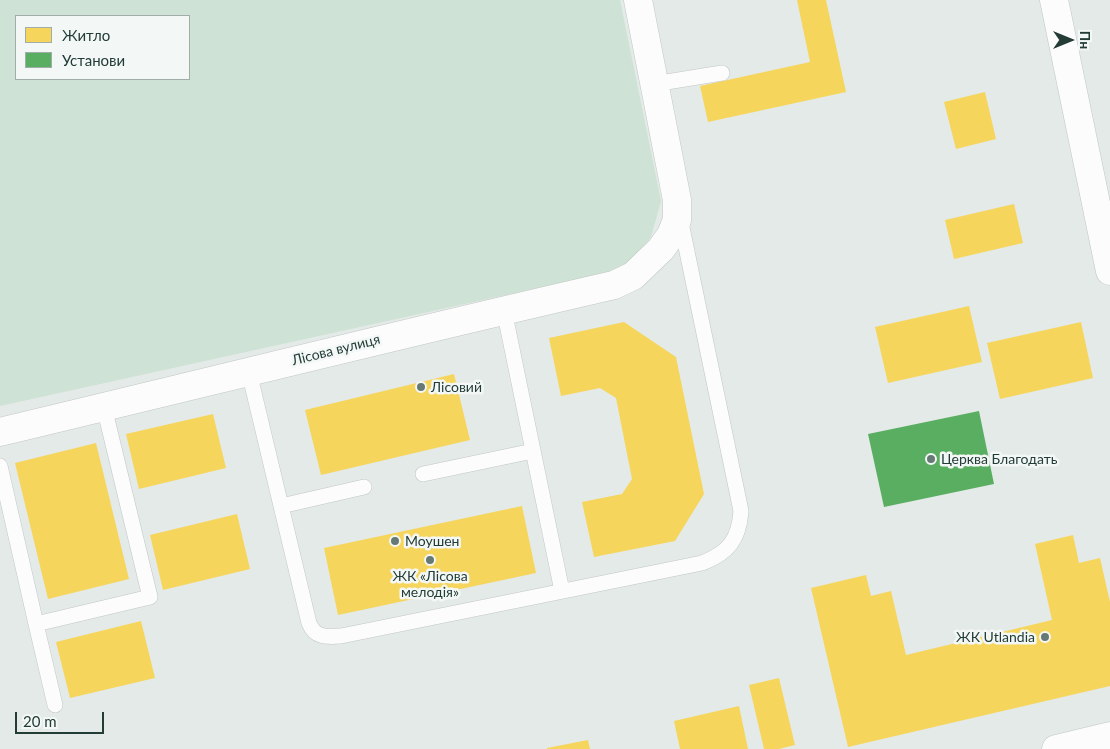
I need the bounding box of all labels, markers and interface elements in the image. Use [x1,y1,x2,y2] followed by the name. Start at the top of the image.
[15,15,190,80] legend
[1045,15,1095,65] north arrow
[62,26,110,44] text: Житло
[1077,31,1094,49] text: Пн
[62,51,125,69] text: Установи
[290,331,382,369] street label: Лісова вулиця
[431,379,482,395] place label: Лісовий
[415,381,427,393] marker: Лісовий
[941,451,1057,467] place label: Церква Благодать
[925,453,937,465] marker: Церква Благодать
[405,533,460,549] place label: Моушен
[389,535,401,547] marker: Моушен
[424,554,436,566] marker: ЖК «Лісова мелодія»
[392,568,468,600] place label: ЖК «Лісова мелодія»
[956,629,1035,645] place label: ЖК Utlandia
[1039,631,1051,643] marker: ЖК Utlandia
[18,702,106,734] scale bar
[23,712,57,730] text: 20 m

